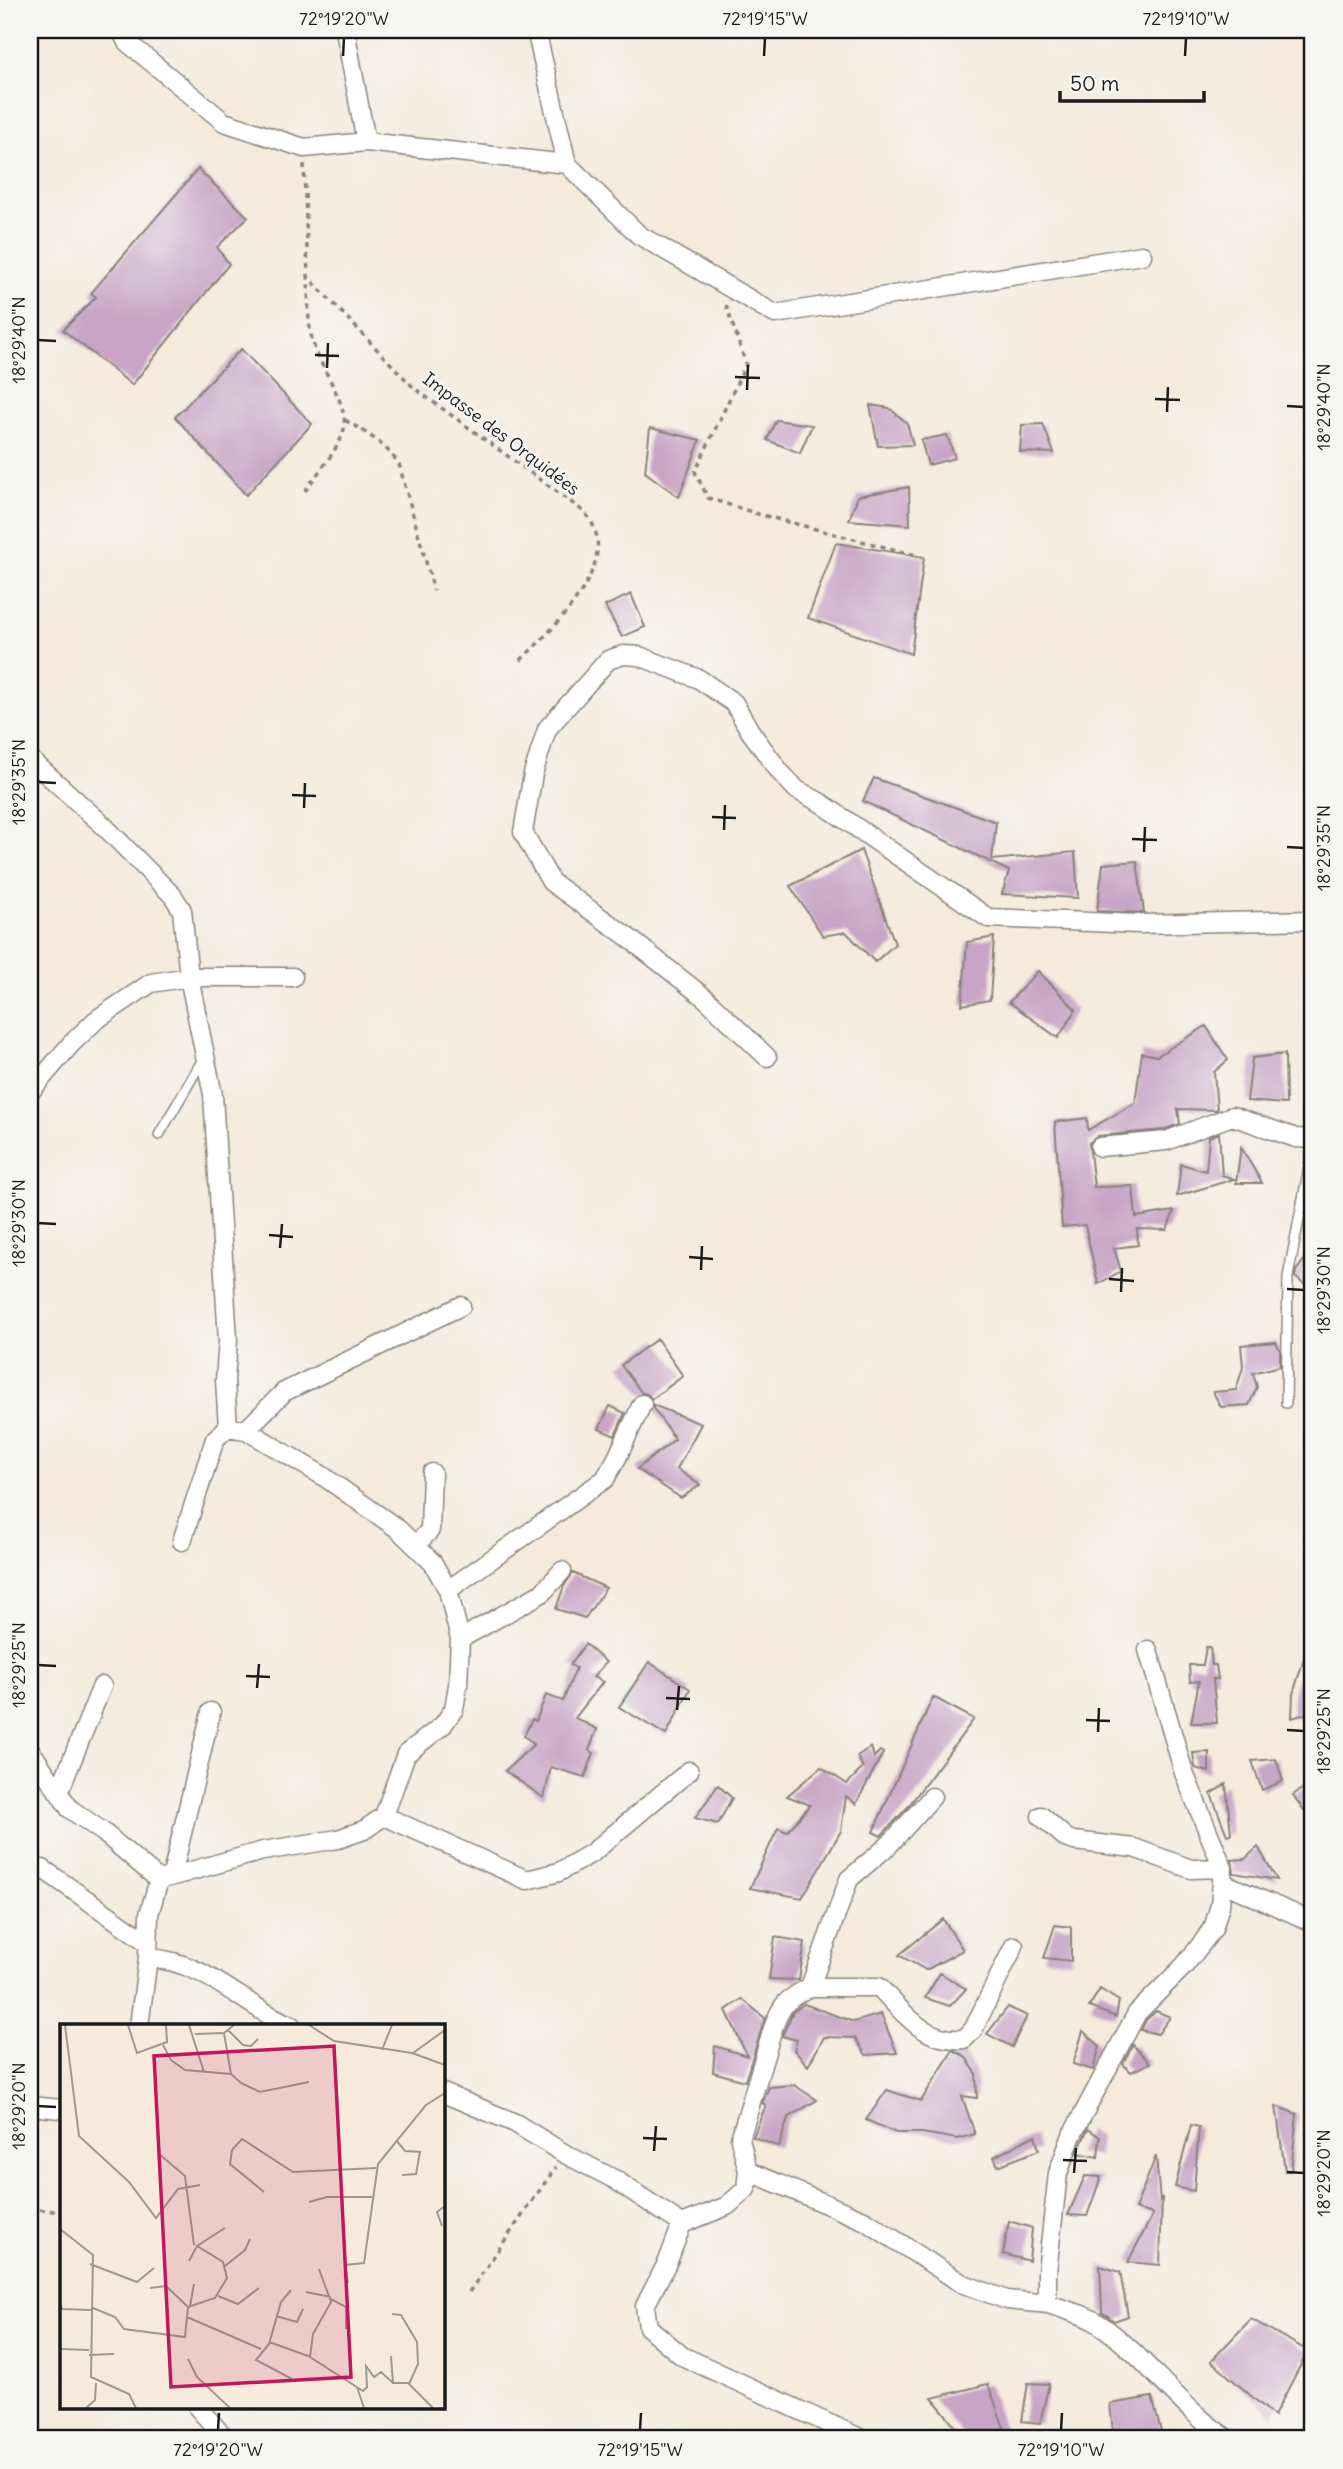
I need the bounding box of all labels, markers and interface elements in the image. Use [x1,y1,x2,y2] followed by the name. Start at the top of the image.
[299,7,389,30] text: 72°19'20"W
[722,7,808,30] text: 72°19'15"W
[1142,7,1230,30] text: 72°19'10"W
[1060,60,1203,104] scale bar
[1070,70,1119,97] text: 50 m
[7,296,30,384] text: 18°29'40"N
[1312,363,1335,451] text: 18°29'40"N
[418,367,584,500] street label: Impasse des Orquidées
[7,739,30,825] text: 18°29'35"N
[1312,805,1335,891] text: 18°29'35"N
[7,1179,30,1267] text: 18°29'30"N
[1312,1246,1335,1334] text: 18°29'30"N
[7,1622,30,1708] text: 18°29'25"N
[1312,1688,1335,1774] text: 18°29'25"N
[60,2024,444,2410] inset map
[7,2062,30,2150] text: 18°29'20"N
[1312,2129,1335,2217] text: 18°29'20"N
[173,2438,263,2461] text: 72°19'20"W
[597,2438,683,2461] text: 72°19'15"W
[1017,2438,1105,2461] text: 72°19'10"W

